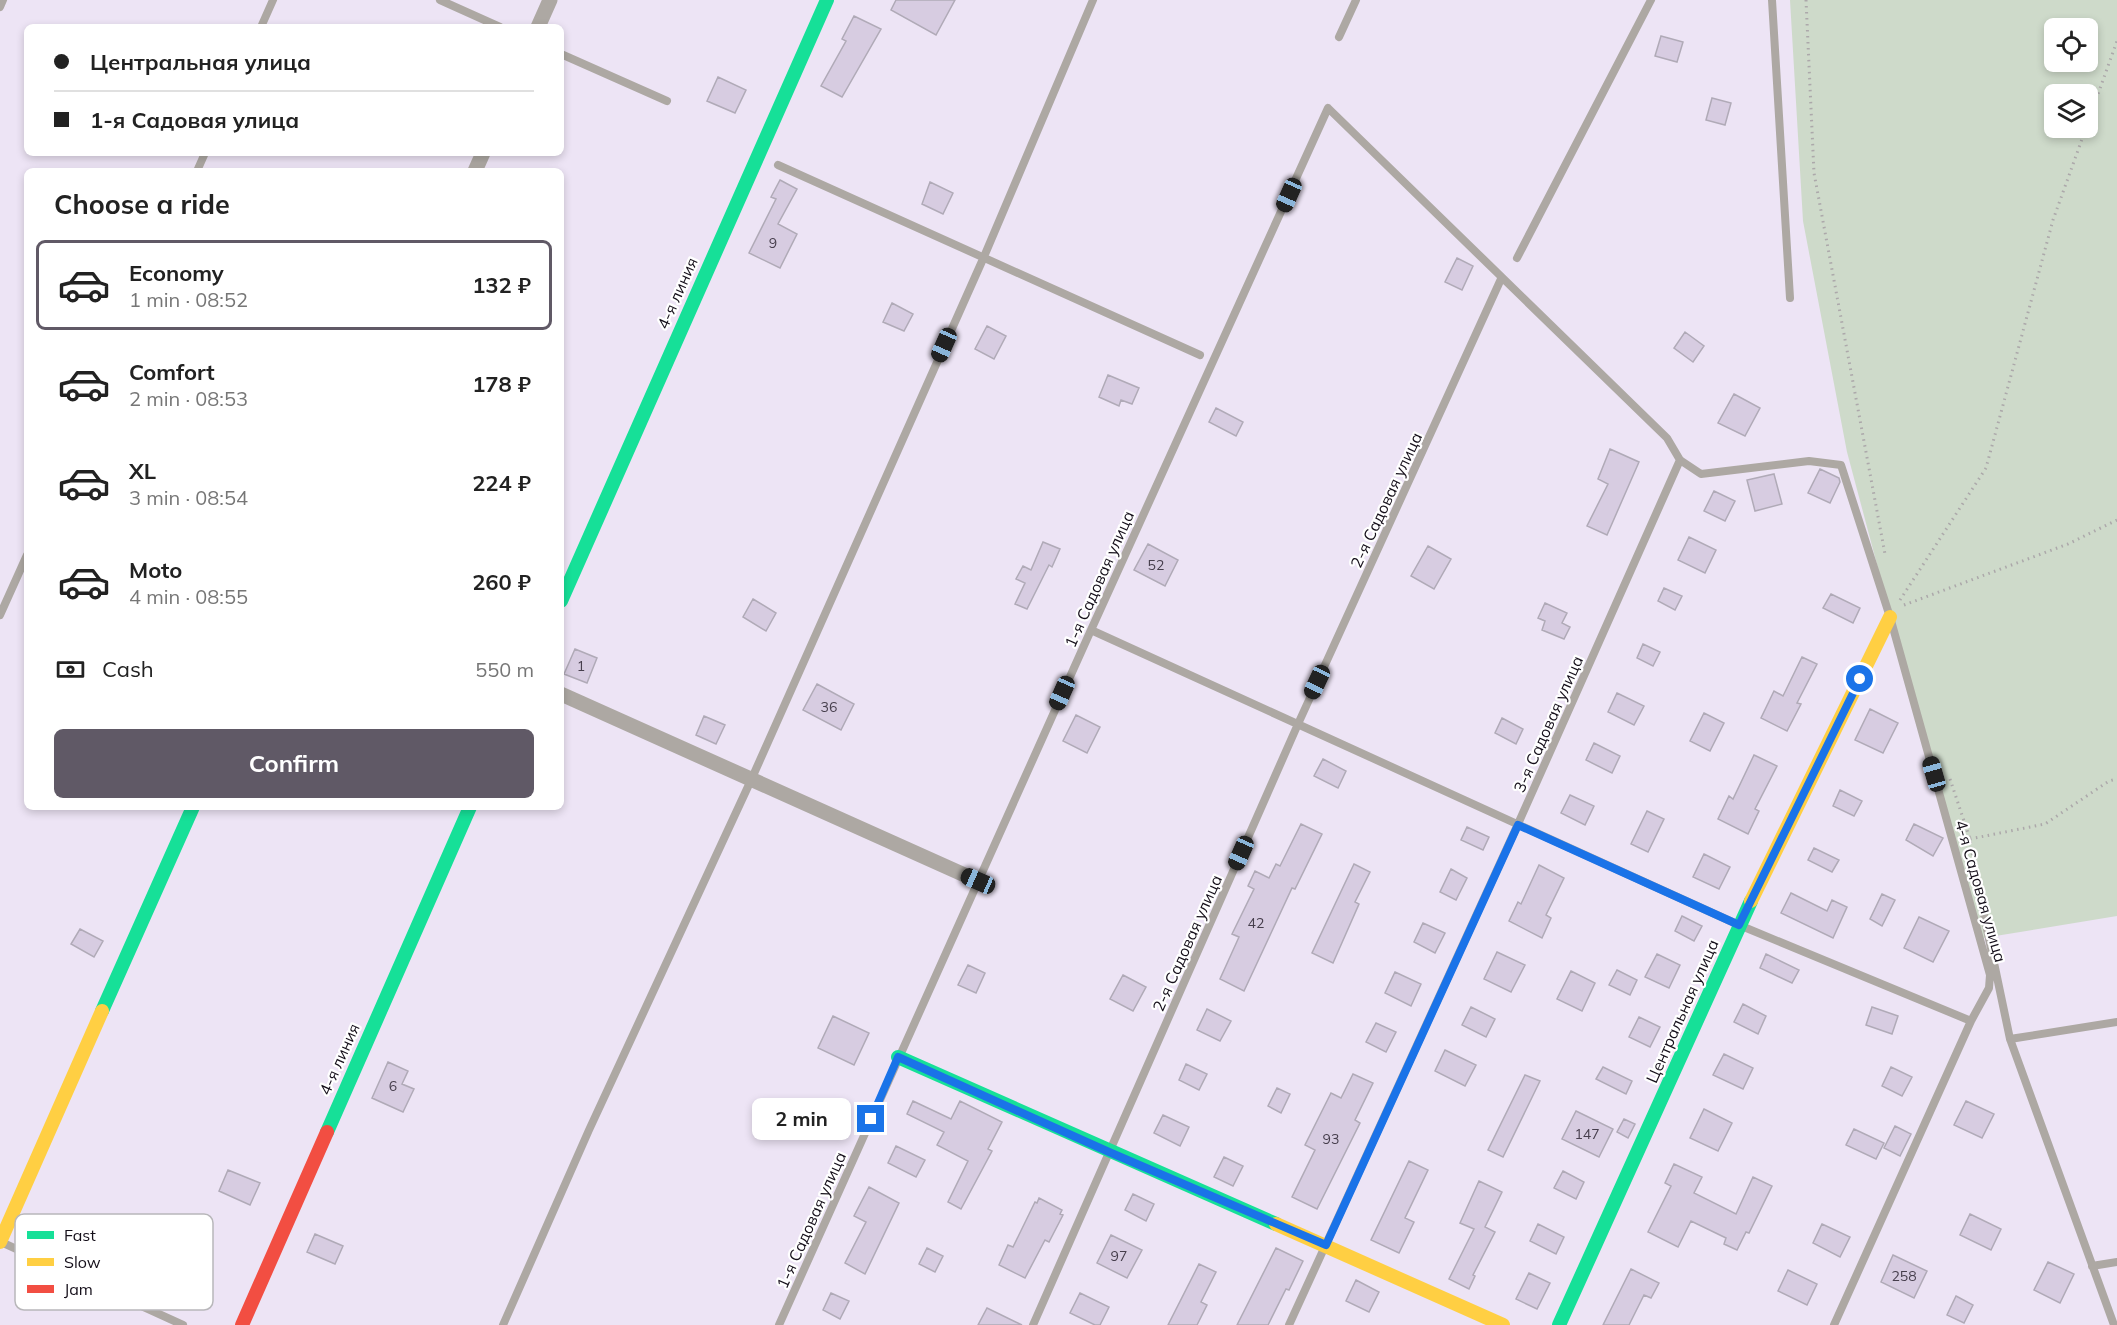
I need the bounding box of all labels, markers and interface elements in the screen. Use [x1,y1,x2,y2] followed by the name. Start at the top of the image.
[2044,18,2098,138] map controls
[2044,18,2098,72] button: locate
[90,48,311,76] text: Центральная улица
[2044,84,2098,138] button: layers
[90,106,299,134] text: 1-я Садовая улица
[1273,175,1305,215] car
[54,187,230,221] text: Choose a ride
[769,234,777,252] house number: 9
[652,254,702,332] street label: 4-я линия
[57,258,111,312] icon: car
[129,259,224,287] text: Economy
[472,271,531,299] text: 132 ₽
[129,287,248,312] text: 1 min · 08:52
[928,325,960,365] car
[57,357,111,411] icon: car
[129,358,215,386] text: Comfort
[472,370,531,398] text: 178 ₽
[129,386,248,411] text: 2 min · 08:53
[1346,429,1426,571] street label: 2-я Садовая улица
[57,456,111,510] icon: car
[129,457,156,485] text: XL
[472,469,531,497] text: 224 ₽
[129,485,248,510] text: 3 min · 08:54
[1060,508,1138,650] street label: 1-я Садовая улица
[57,555,111,609] icon: car
[129,556,182,584] text: Moto
[1148,556,1164,574] house number: 52
[472,568,531,596] text: 260 ₽
[129,584,248,609] text: 4 min · 08:55
[54,653,87,686] icon: cash
[1509,653,1587,795] street label: 3-я Садовая улица
[102,655,154,683] text: Cash
[475,657,534,682] text: 550 m
[577,657,585,675] house number: 1
[1301,662,1333,702] car
[1846,665,1873,692] route start
[1046,673,1078,713] car
[821,698,837,716] house number: 36
[54,729,534,798] button: Confirm
[1920,754,1948,794] car
[1951,817,2011,965] street label: 4-я Садовая улица
[1225,833,1257,873] car
[958,865,998,897] car
[1148,872,1226,1014] street label: 2-я Садовая улица
[1248,914,1264,932] house number: 42
[1641,936,1723,1086] street label: Центральная улица
[314,1020,364,1098] street label: 4-я линия
[389,1077,397,1095] house number: 6
[751,1098,850,1140] callout: 2 min
[857,1105,884,1132] route end
[775,1106,828,1131] text: 2 min
[1574,1125,1600,1143] house number: 147
[1323,1130,1339,1148] house number: 93
[772,1149,850,1291] street label: 1-я Садовая улица
[15,1214,213,1310] legend
[64,1225,96,1245] text: Fast
[1111,1247,1127,1265] house number: 97
[64,1252,101,1272] text: Slow
[1891,1267,1917,1285] house number: 258
[64,1279,93,1299] text: Jam

